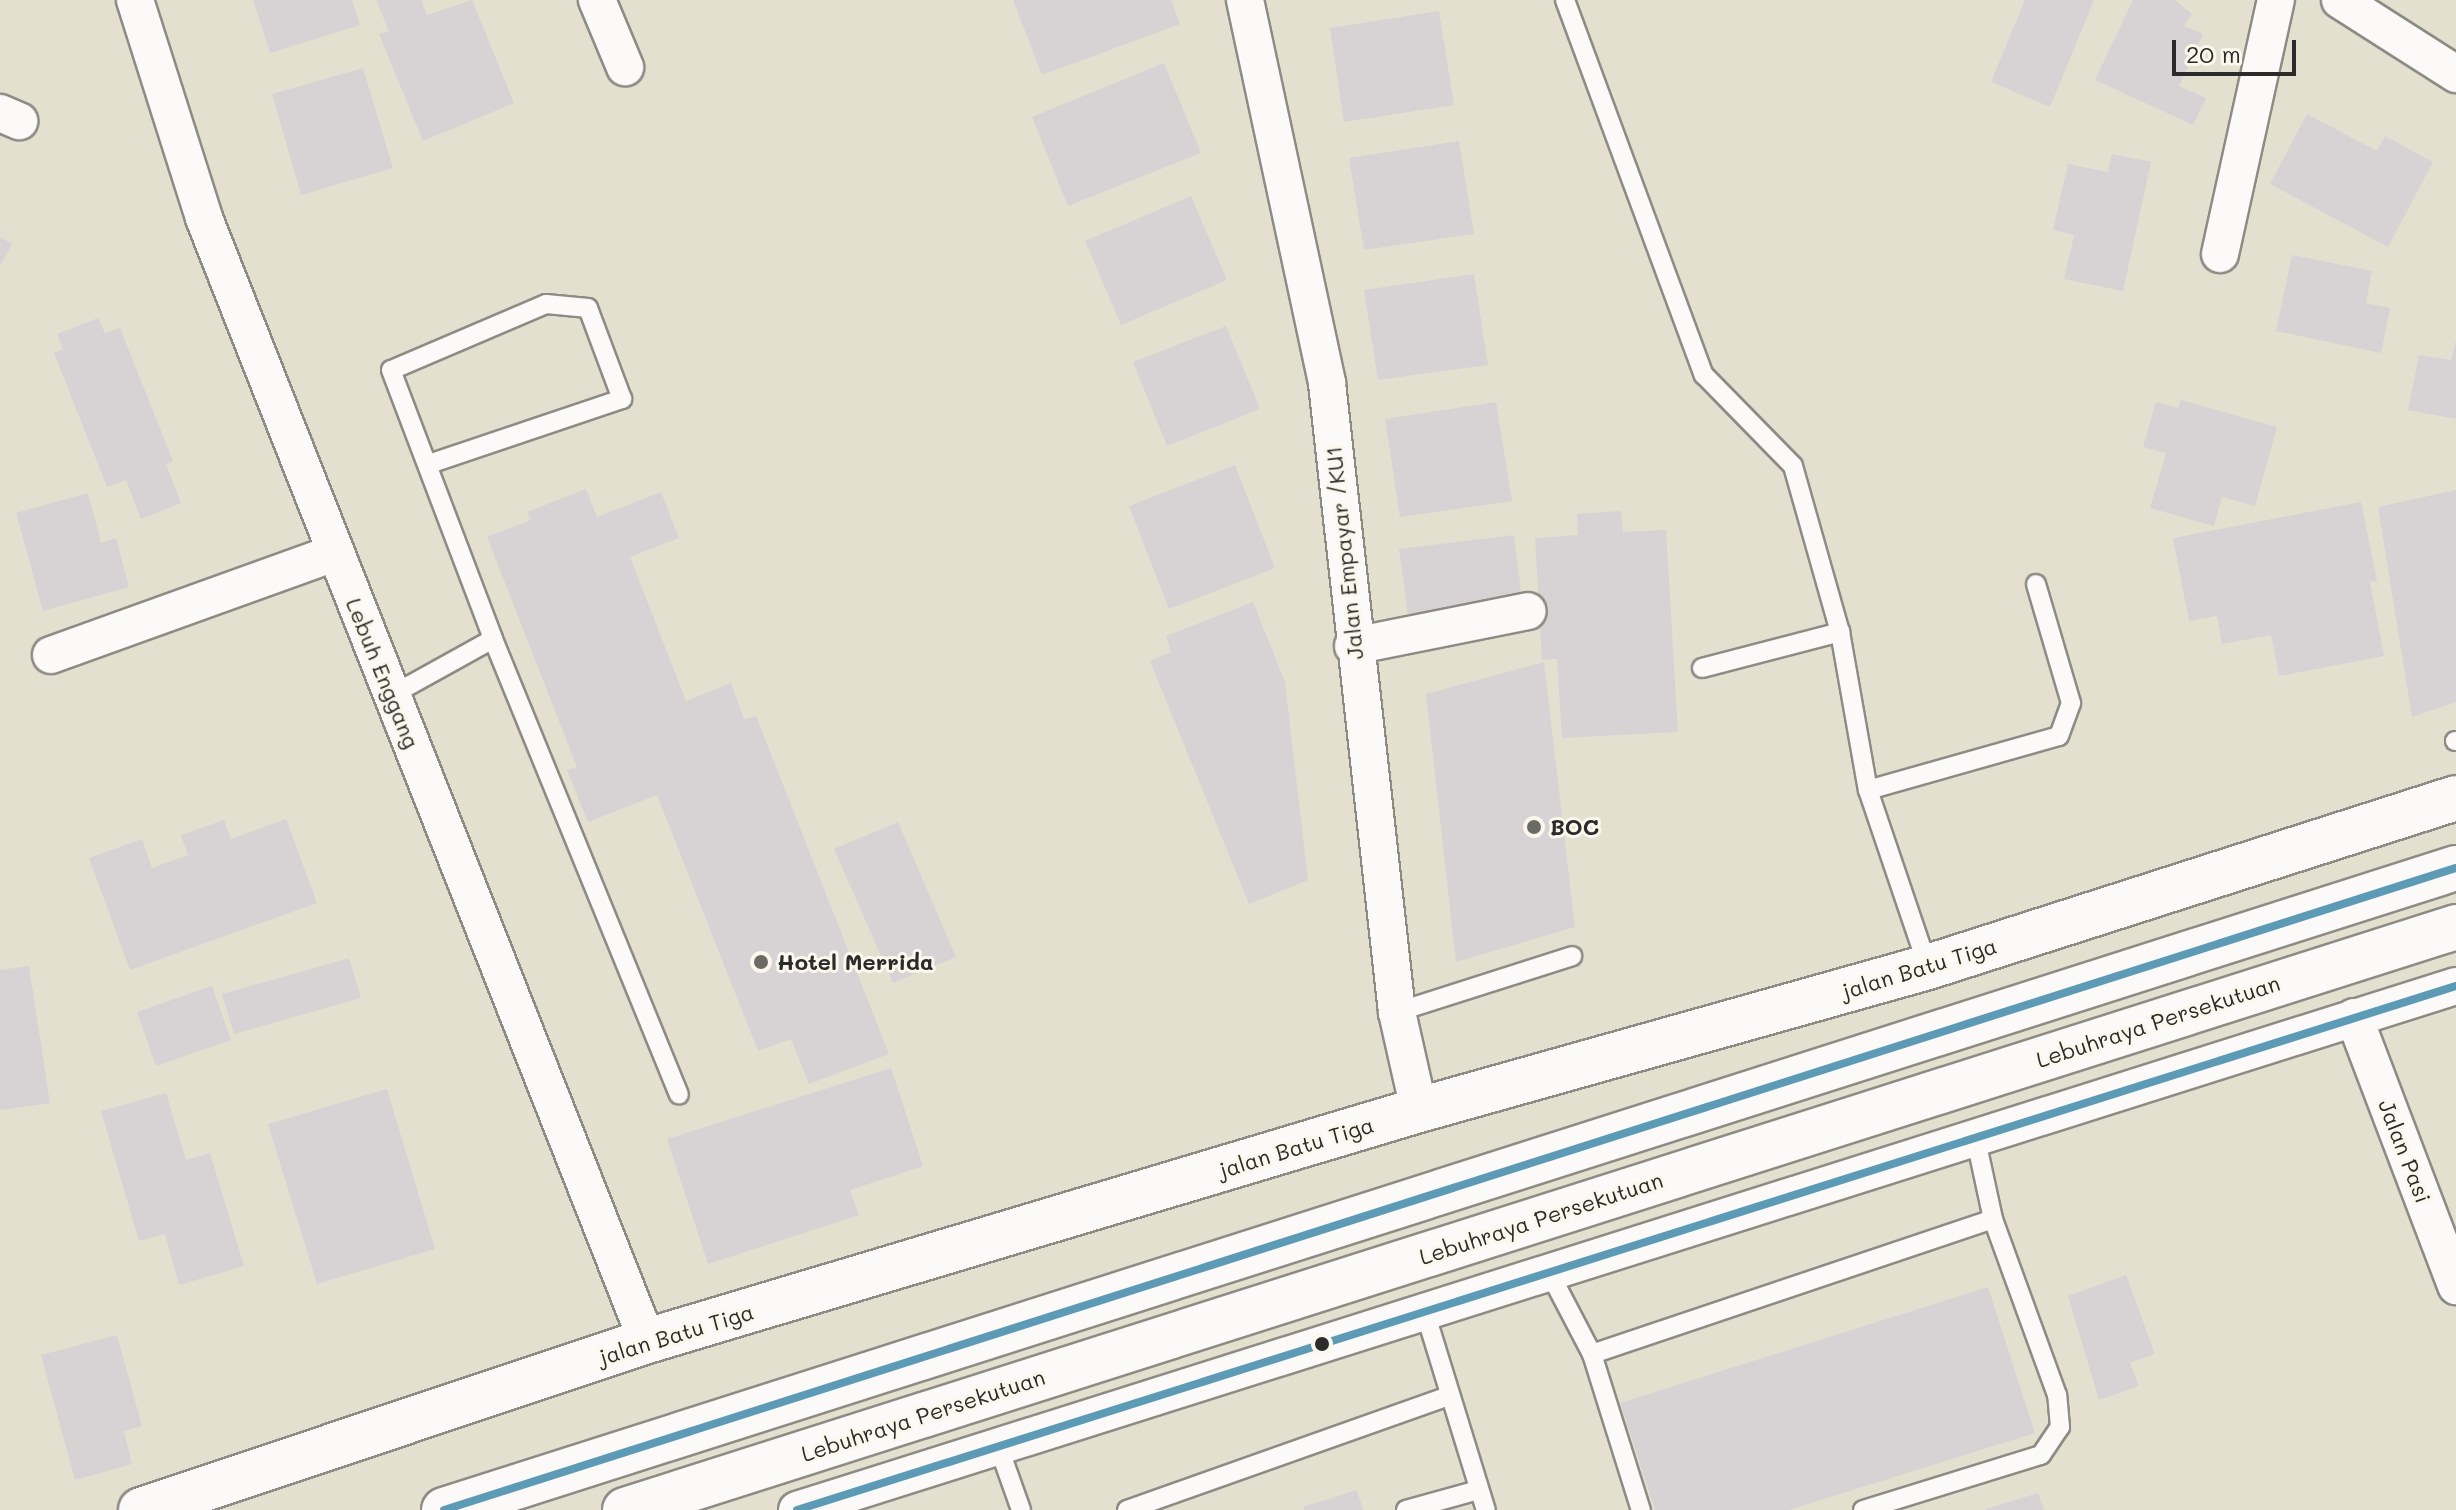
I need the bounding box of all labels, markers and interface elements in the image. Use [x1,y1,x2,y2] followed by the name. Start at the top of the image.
[2176,24,2300,74] scale bar
[2186,38,2241,69] text: 20 m
[1320,445,1368,661] street label: Jalan Empayar /KU1
[341,594,425,752] street label: Lebuh Enggang
[1550,814,1599,840] place label: BOC
[1525,818,1543,836] marker: BOC
[1838,932,2000,1004] street label: jalan Batu Tiga
[777,949,934,975] place label: Hotel Merrida
[752,953,770,971] marker: Hotel Merrida
[2033,969,2283,1073] street label: Lebuhraya Persekutuan
[2373,1095,2437,1207] street label: Jalan Pasi
[1215,1111,1377,1183] street label: jalan Batu Tiga
[1416,1166,1666,1270] street label: Lebuhraya Persekutuan
[595,1298,757,1370] street label: jalan Batu Tiga
[1314,1336,1330,1352] unlabelled marker
[798,1363,1048,1467] street label: Lebuhraya Persekutuan

